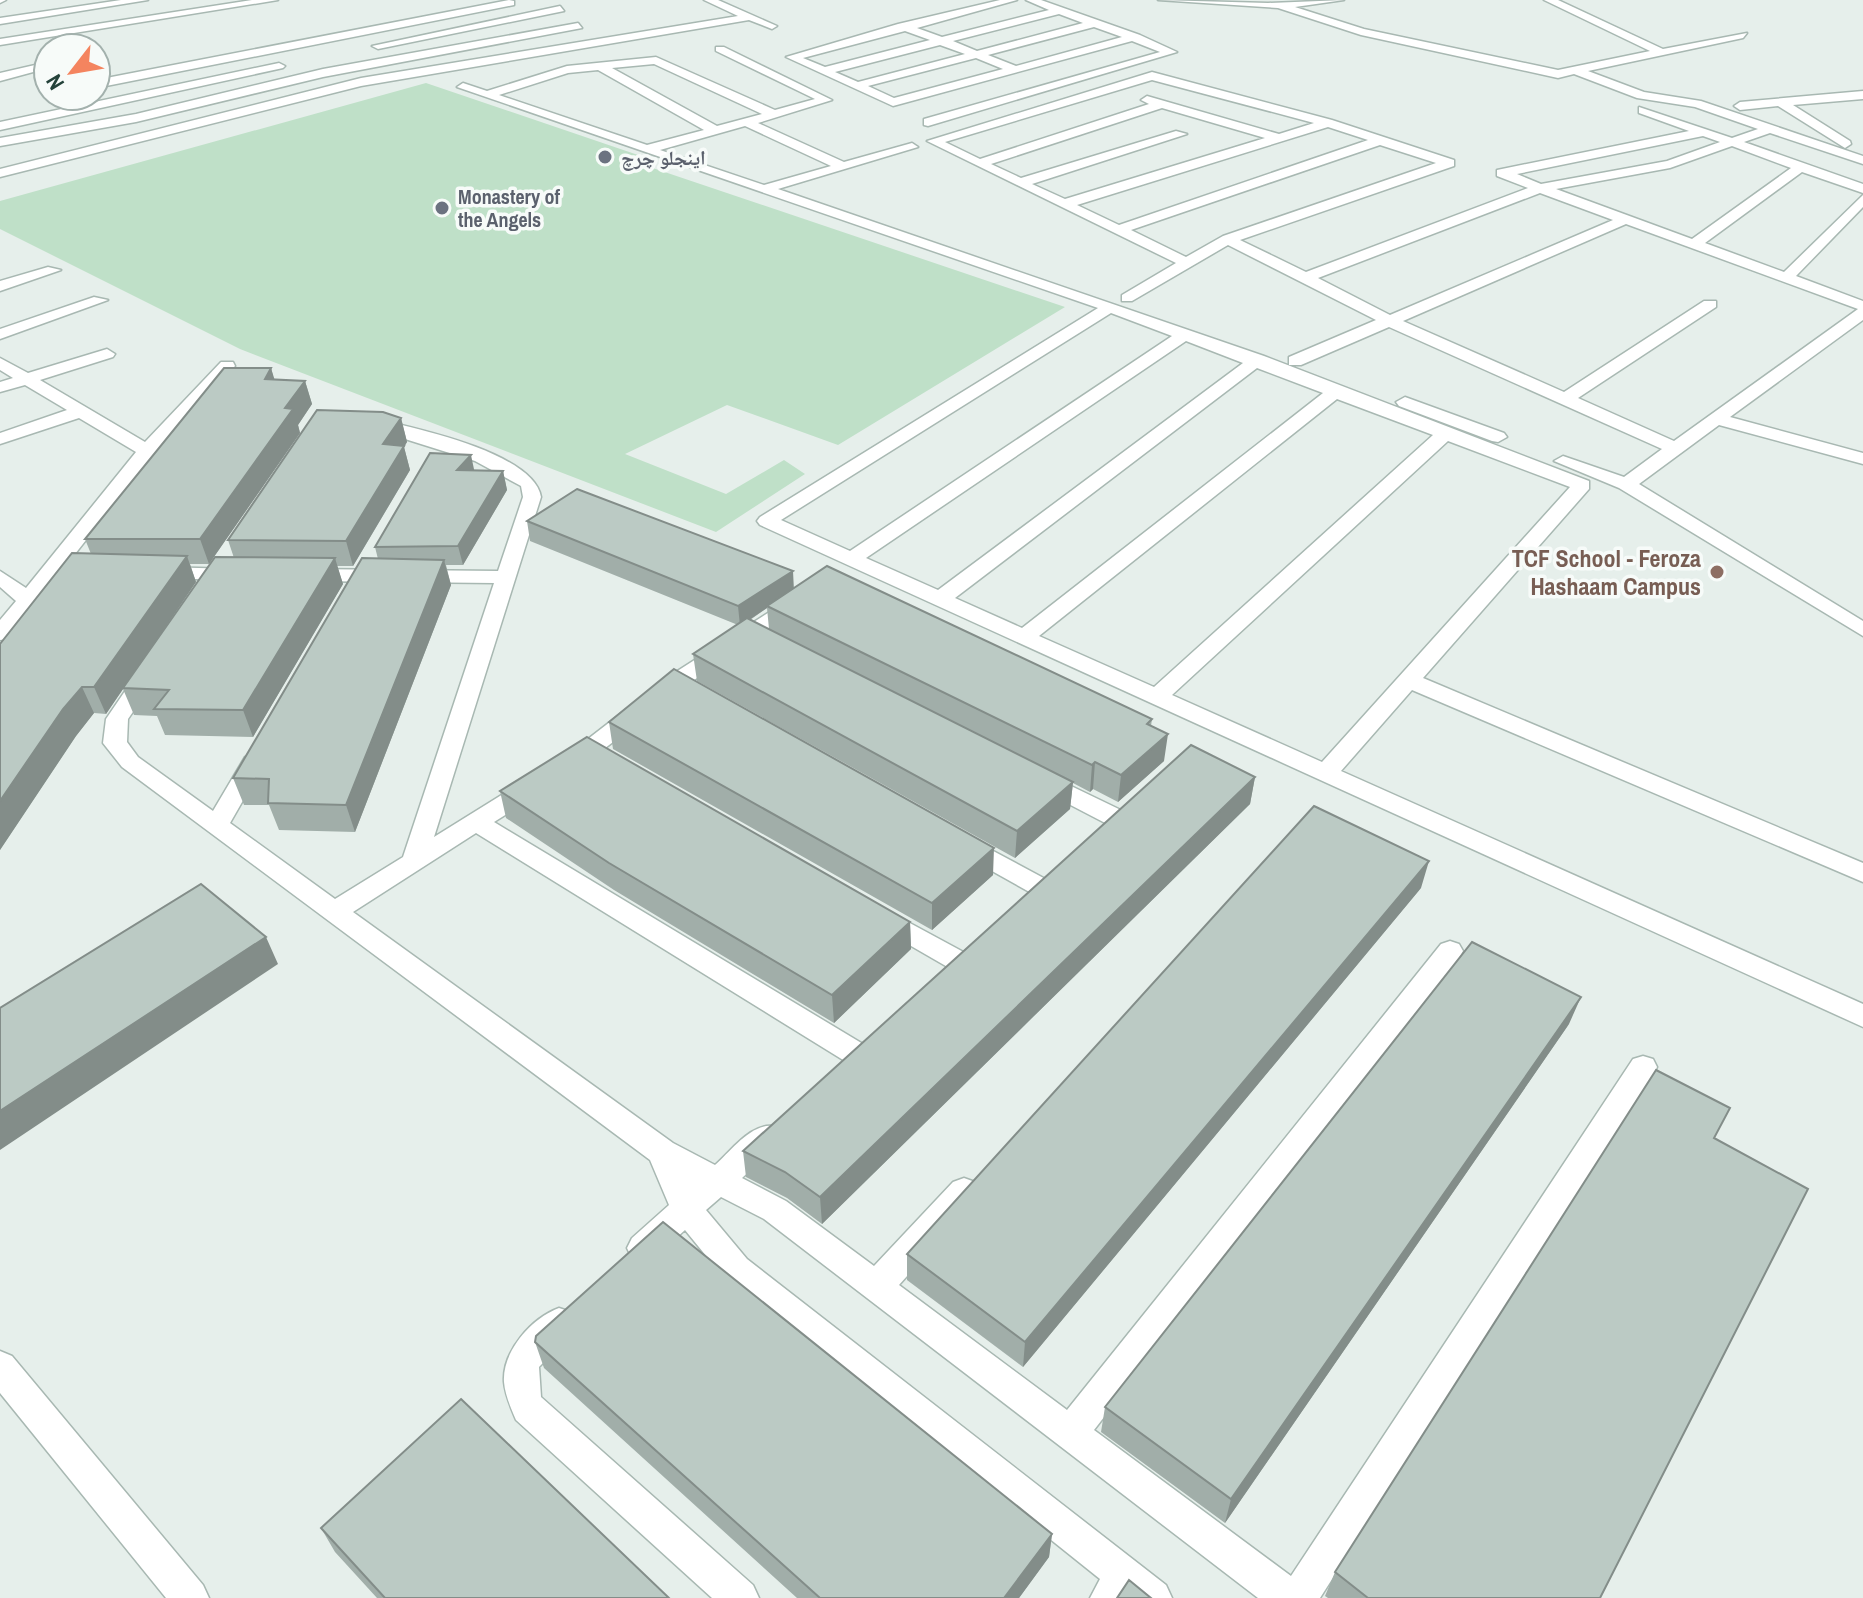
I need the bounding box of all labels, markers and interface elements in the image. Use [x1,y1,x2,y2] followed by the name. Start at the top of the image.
[32,32,112,112] north arrow
[39,69,71,96] text: N
[621,144,706,171] place label: اینجلو چرچ
[596,148,614,166] marker: اینجلو چرچ
[458,183,561,233] place label: Monastery of the Angels
[433,199,451,217] marker: Monastery of the Angels
[1512,542,1701,602] place label: TCF School - Feroza Hashaam Campus
[1708,563,1726,581] marker: TCF School - Feroza Hashaam Campus

